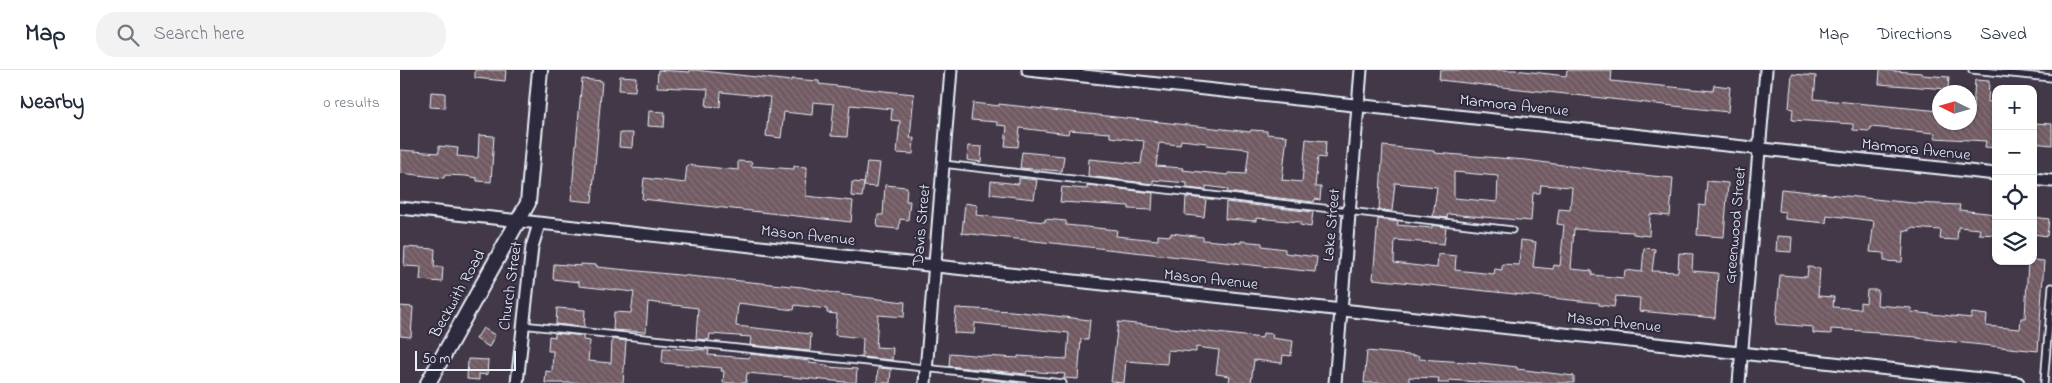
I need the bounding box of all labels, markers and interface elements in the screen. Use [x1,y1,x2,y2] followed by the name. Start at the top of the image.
[96,12,446,57] search box
[25,17,66,52] text: Map
[114,21,142,49] icon: search
[154,21,245,48] text: Search here
[1819,22,1849,48] text: Map
[1877,22,1952,48] text: Directions
[1980,22,2027,48] text: Saved
[1932,85,1977,130] north arrow
[1992,85,2037,265] map controls
[1992,85,2037,130] button: +
[20,88,84,118] text: Nearby
[1458,88,1571,124] street label: Marmora Avenue
[324,91,380,115] text: 0 results
[1992,130,2037,175] button: −
[1860,132,1973,168] street label: Marmora Avenue
[1719,165,1753,285] street label: Greenwood Street
[1992,175,2037,220] button: locate
[906,183,938,268] street label: Davis Street
[1317,187,1347,262] street label: Lake Street
[760,219,857,253] street label: Mason Avenue
[1992,220,2037,265] button: layers
[493,239,529,332] street label: Church Street
[423,246,492,343] street label: Beckwith Road
[1163,263,1260,297] street label: Mason Avenue
[1566,306,1663,340] street label: Mason Avenue
[415,348,516,371] scale bar
[422,349,450,370] text: 50 m

